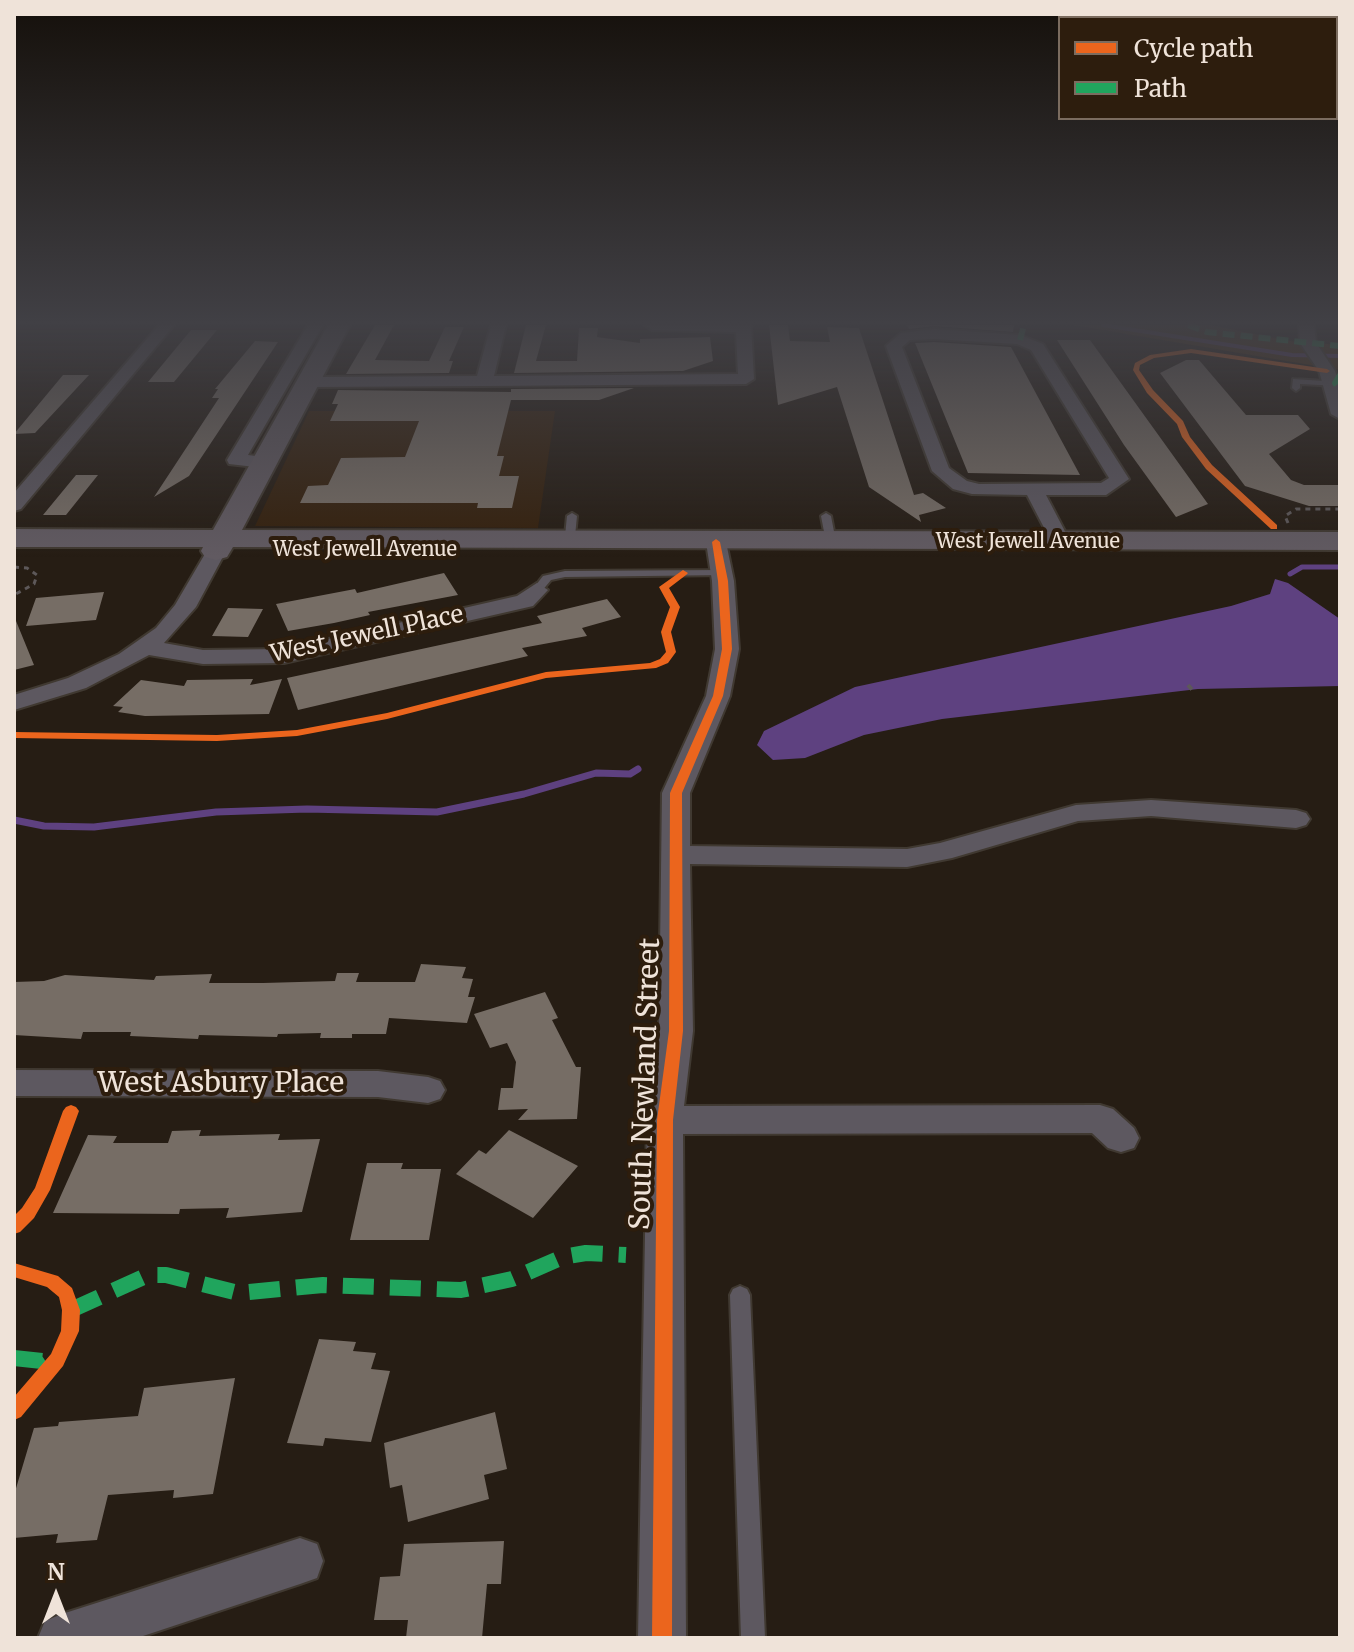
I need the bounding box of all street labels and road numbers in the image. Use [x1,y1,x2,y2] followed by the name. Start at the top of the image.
[936,530,1120,554] street label: West Jewell Avenue
[273,538,457,562] street label: West Jewell Avenue
[268,600,466,670] street label: West Jewell Place
[624,938,668,1230] street label: South Newland Street
[98,1067,344,1101] street label: West Asbury Place

